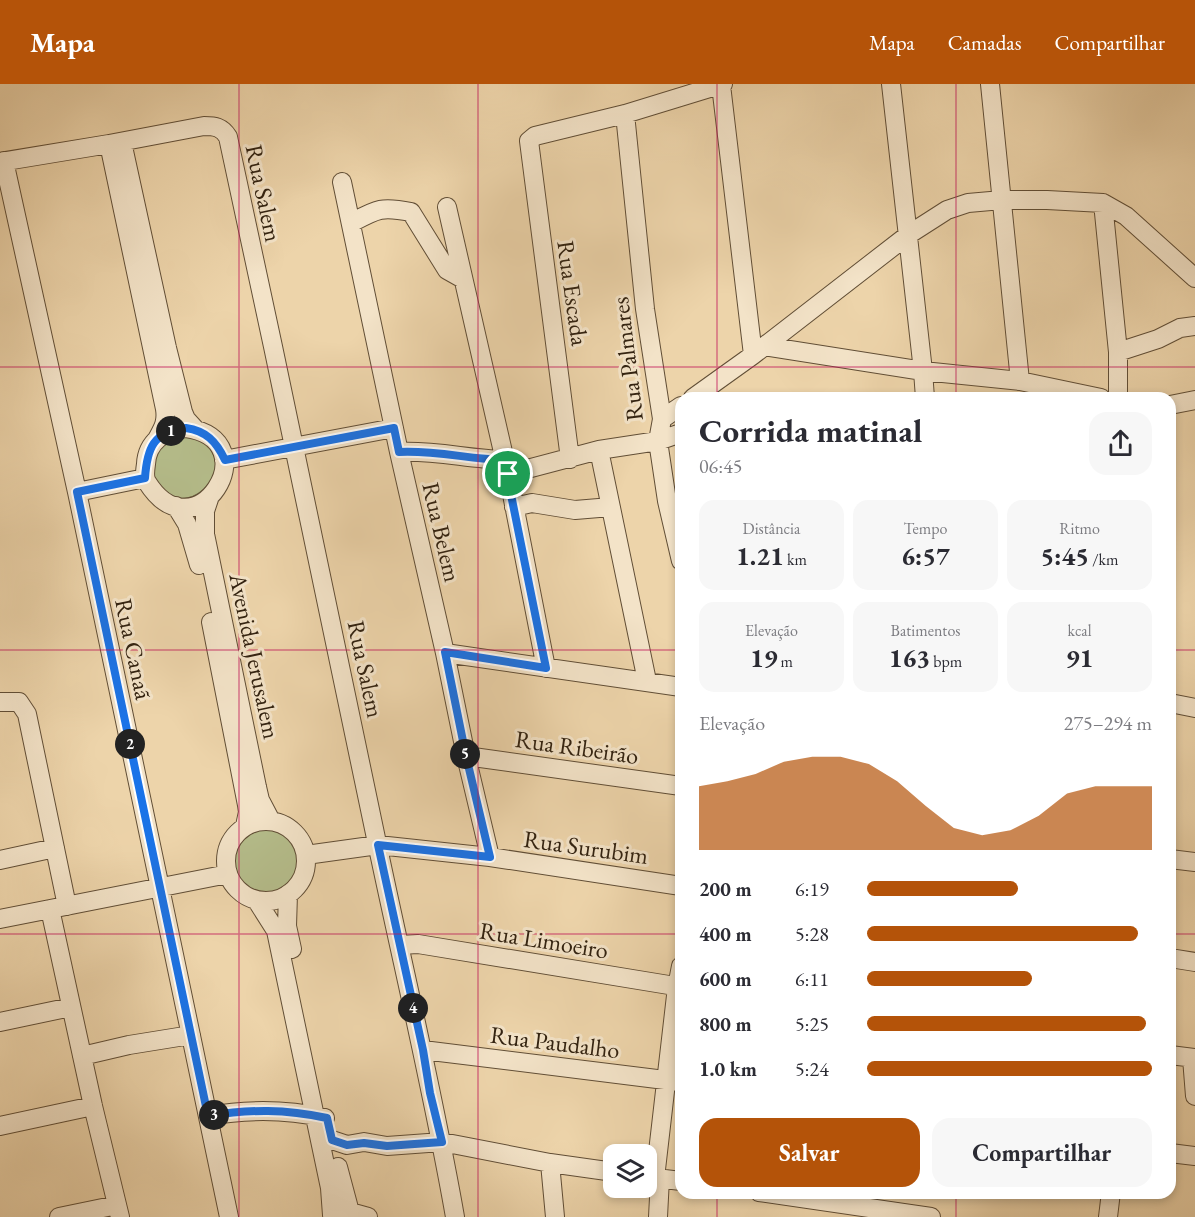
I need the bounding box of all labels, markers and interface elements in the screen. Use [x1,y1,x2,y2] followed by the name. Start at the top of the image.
[30,24,95,60] text: Mapa
[869,29,915,56] text: Mapa
[948,29,1021,56] text: Camadas
[1054,29,1165,56] text: Compartilhar
[239,142,289,245] street label: Rua Salem
[550,238,596,348] street label: Rua Escada
[604,295,650,423] street label: Rua Palmares
[699,409,922,452] text: Corrida matinal
[1089,412,1152,475] button: share
[156,416,186,446] pin: 1
[167,420,175,441] text: 1
[482,448,533,499] pin
[699,453,742,479] text: 06:45
[491,457,524,490] icon: arrive
[415,479,469,585] street label: Rua Belem
[743,518,800,539] text: Distância
[904,518,947,539] text: Tempo
[1059,518,1100,539] text: Ritmo
[736,539,784,573] text: 1.21
[901,539,950,573] text: 6:57
[1040,539,1089,573] text: 5:45
[784,549,807,570] text: km
[1089,549,1119,570] text: /km
[222,569,288,742] street label: Avenida Jerusalem
[108,596,160,703] street label: Rua Canaã
[341,618,391,721] street label: Rua Salem
[745,620,798,641] text: Elevação
[891,620,960,641] text: Batimentos
[1067,620,1092,641] text: kcal
[750,641,777,675] text: 19
[889,641,930,675] text: 163
[1066,641,1093,675] text: 91
[777,651,793,672] text: m
[930,651,962,672] text: bpm
[699,710,765,736] text: Elevação
[1064,710,1152,736] text: 275–294 m
[513,723,641,771] street label: Rua Ribeirão
[115,729,145,759] pin: 2
[126,733,134,754] text: 2
[450,739,480,769] pin: 5
[461,743,469,764] text: 5
[522,823,651,871] street label: Rua Surubim
[699,876,752,902] text: 200 m
[795,876,829,902] text: 6:19
[478,915,611,965] street label: Rua Limoeiro
[699,921,752,947] text: 400 m
[795,921,829,947] text: 5:28
[699,966,752,992] text: 600 m
[795,966,829,992] text: 6:11
[398,993,428,1023] pin: 4
[409,997,417,1018] text: 4
[699,1011,752,1037] text: 800 m
[795,1011,829,1037] text: 5:25
[489,1019,622,1065] street label: Rua Paudalho
[699,1056,757,1082] text: 1.0 km
[795,1056,829,1082] text: 5:24
[199,1100,229,1130] pin: 3
[210,1104,218,1125] text: 3
[699,1118,920,1187] button: Salvar
[932,1118,1152,1187] button: Compartilhar
[603,1144,657,1198] map controls
[603,1144,657,1198] button: layers

